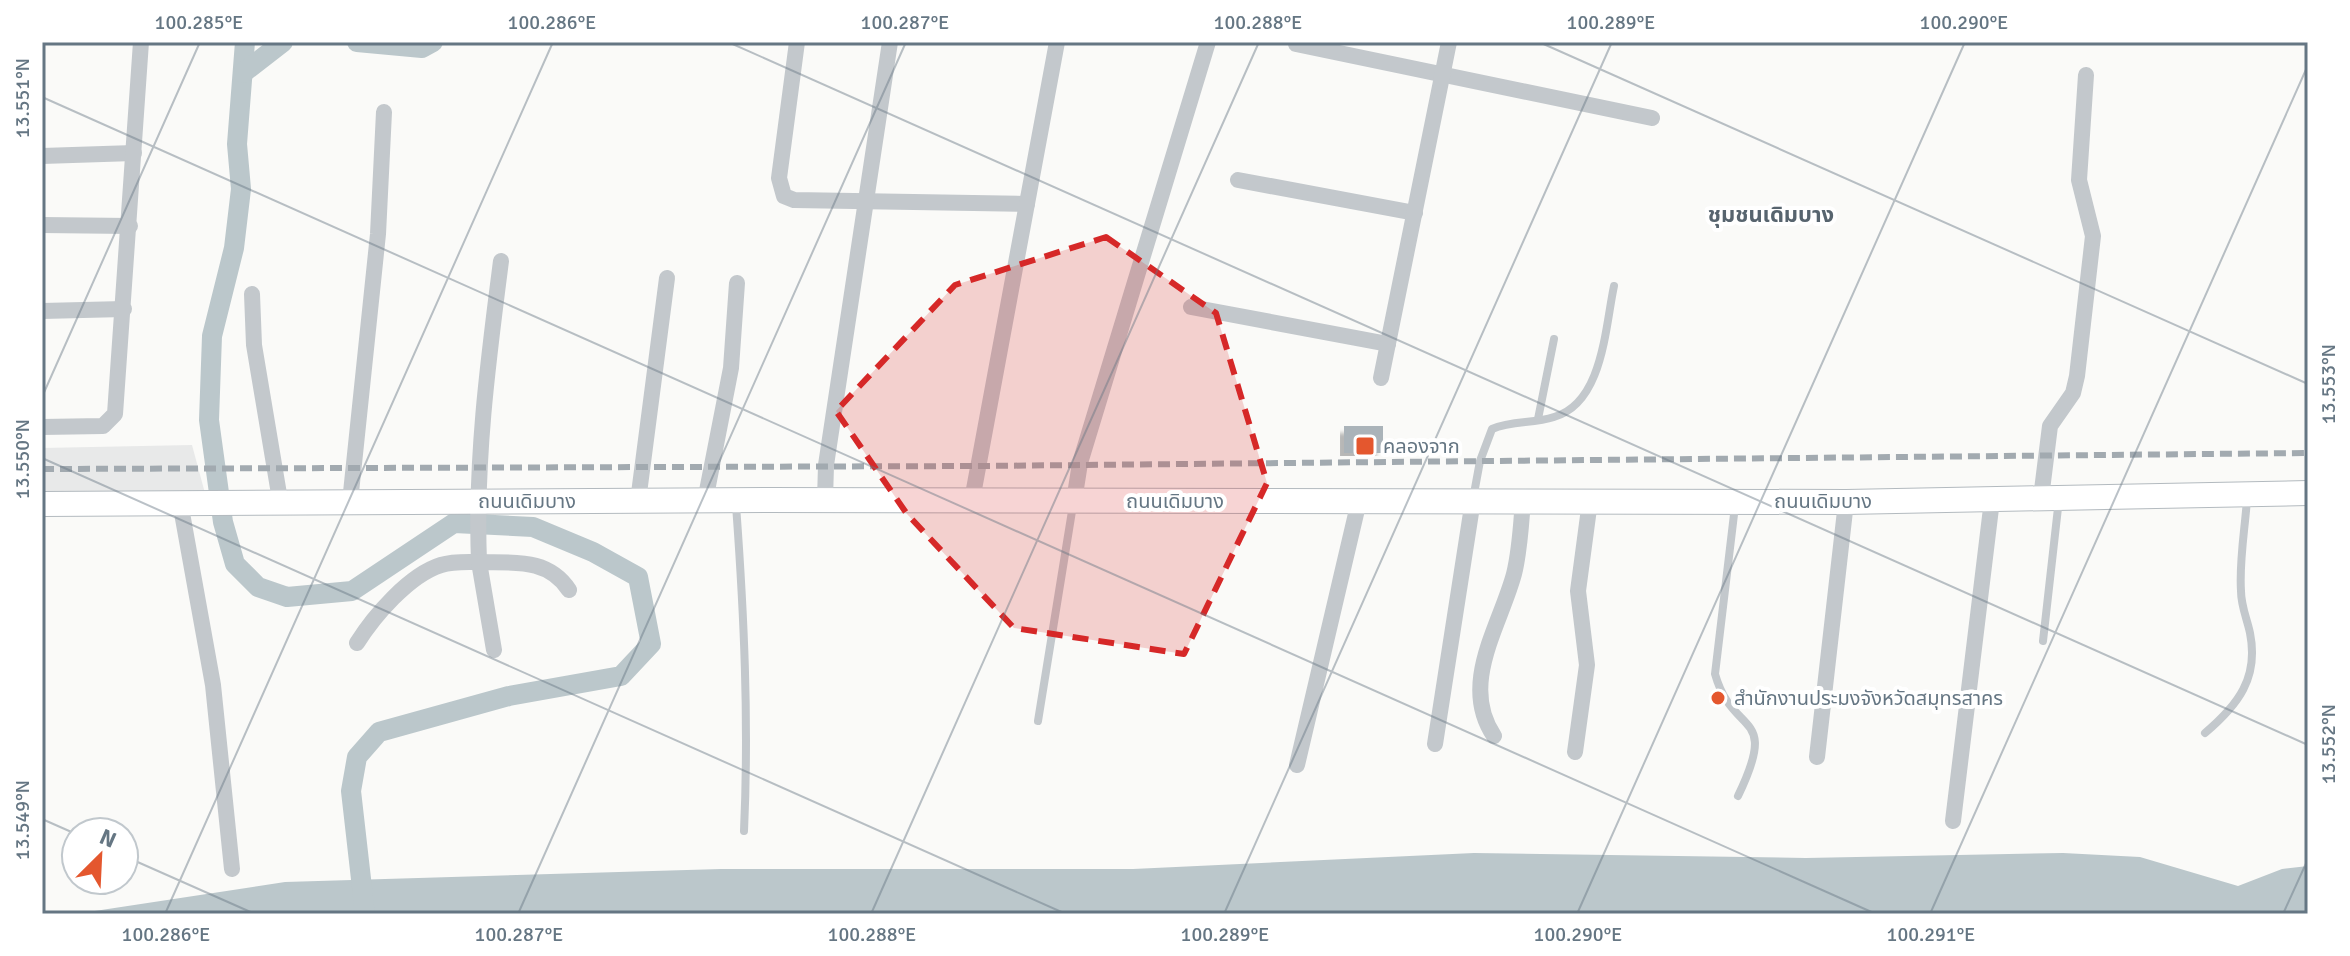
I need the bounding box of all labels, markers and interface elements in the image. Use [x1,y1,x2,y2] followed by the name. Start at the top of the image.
[155,10,243,35] text: 100.285°E
[508,10,596,35] text: 100.286°E
[861,10,949,35] text: 100.287°E
[1214,10,1302,35] text: 100.288°E
[1567,10,1655,35] text: 100.289°E
[1920,10,2008,35] text: 100.290°E
[10,58,35,138] text: 13.551°N
[1708,201,1834,228] district label: ชุมชนเดิมบาง
[2316,344,2341,424] text: 13.553°N
[10,419,35,499] text: 13.550°N
[1383,434,1460,459] place label: คลองจาก
[1354,435,1376,457] marker: คลองจาก
[478,489,576,514] street label: ถนนเดิมบาง
[1126,489,1224,514] street label: ถนนเดิมบาง
[1774,489,1872,514] street label: ถนนเดิมบาง
[1734,686,2003,711] place label: สำนักงานประมงจังหวัดสมุทรสาคร
[1709,689,1727,707] marker: สำนักงานประมงจังหวัดสมุทรสาคร
[2316,704,2341,784] text: 13.552°N
[10,780,35,860] text: 13.549°N
[60,816,140,896] north arrow
[95,823,120,854] text: N
[122,922,210,947] text: 100.286°E
[475,922,563,947] text: 100.287°E
[828,922,916,947] text: 100.288°E
[1181,922,1269,947] text: 100.289°E
[1534,922,1622,947] text: 100.290°E
[1887,922,1975,947] text: 100.291°E

